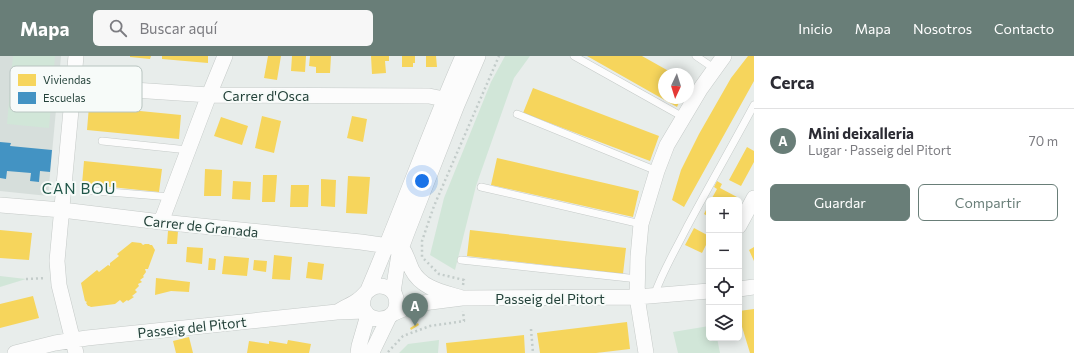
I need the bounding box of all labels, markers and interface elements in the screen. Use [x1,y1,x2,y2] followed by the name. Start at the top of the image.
[93,10,373,46] search box
[20,17,69,40] text: Mapa
[107,17,129,39] icon: search
[139,19,217,37] text: Buscar aquí
[798,20,833,37] text: Inicio
[855,20,891,37] text: Mapa
[913,20,972,37] text: Nosotros
[994,20,1054,37] text: Contacto
[10,66,142,112] legend
[658,68,694,104] north arrow
[770,72,815,93] text: Cerca
[43,73,91,86] text: Viviendas
[223,87,309,104] street label: Carrer d'Osca
[43,91,85,104] text: Escuelas
[808,124,914,142] text: Mini deixalleria
[778,133,788,149] text: A
[1029,133,1058,149] text: 70 m
[808,142,951,158] text: Lugar · Passeig del Pitort
[412,171,432,191] your location
[42,179,116,197] district label: CAN BOU
[770,184,910,221] button: Guardar
[918,184,1058,221] button: Compartir
[706,197,742,341] map controls
[706,197,742,233] button: +
[143,212,259,240] street label: Carrer de Granada
[706,233,742,269] button: −
[706,269,742,305] button: locate
[495,290,605,307] street label: Passeig del Pitort
[402,293,428,326] pin: A
[706,305,742,341] button: layers
[137,313,248,341] street label: Passeig del Pitort

